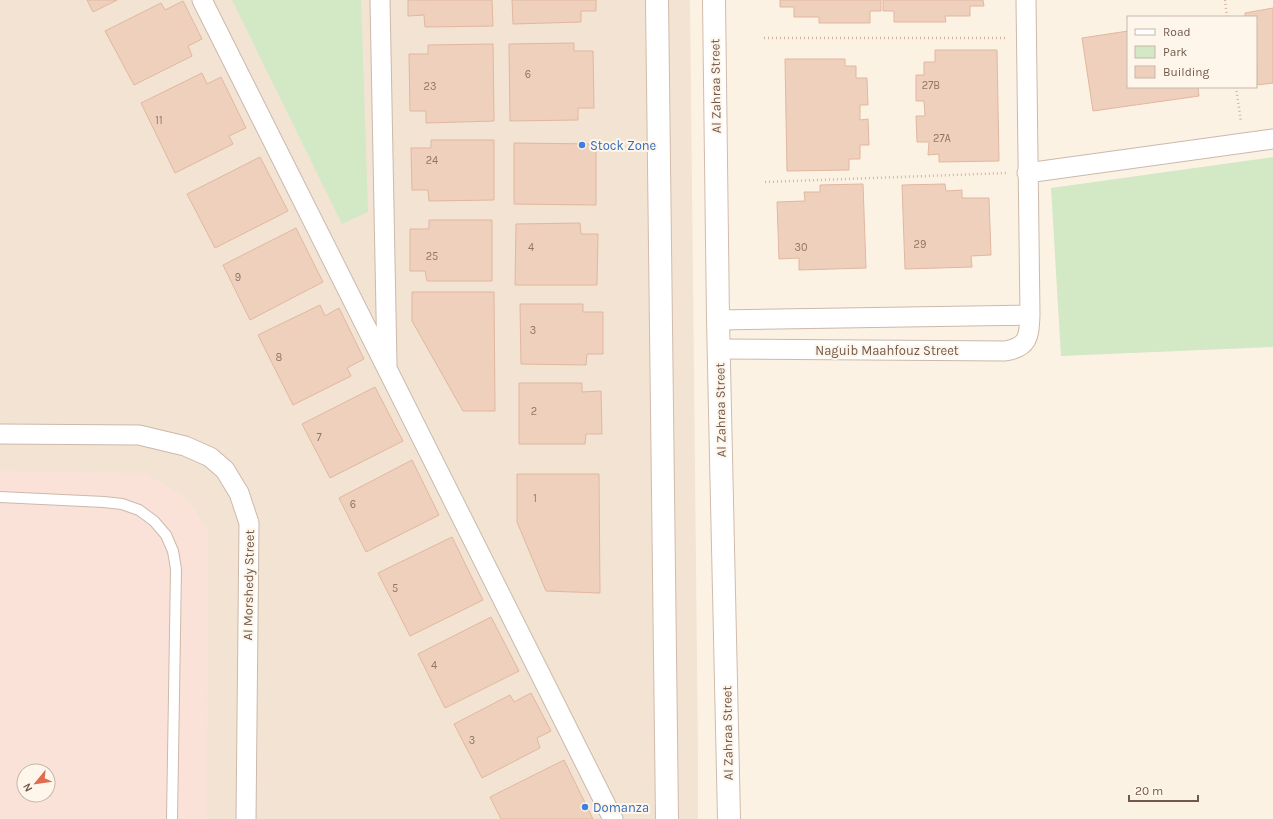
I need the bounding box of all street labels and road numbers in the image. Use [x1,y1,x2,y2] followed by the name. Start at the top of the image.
[707,38,724,133] street label: Al Zahraa Street
[815,343,959,358] street label: Naguib Maahfouz Street
[712,362,729,457] street label: Al Zahraa Street
[240,529,257,641] street label: Al Morshedy Street
[719,685,736,780] street label: Al Zahraa Street

